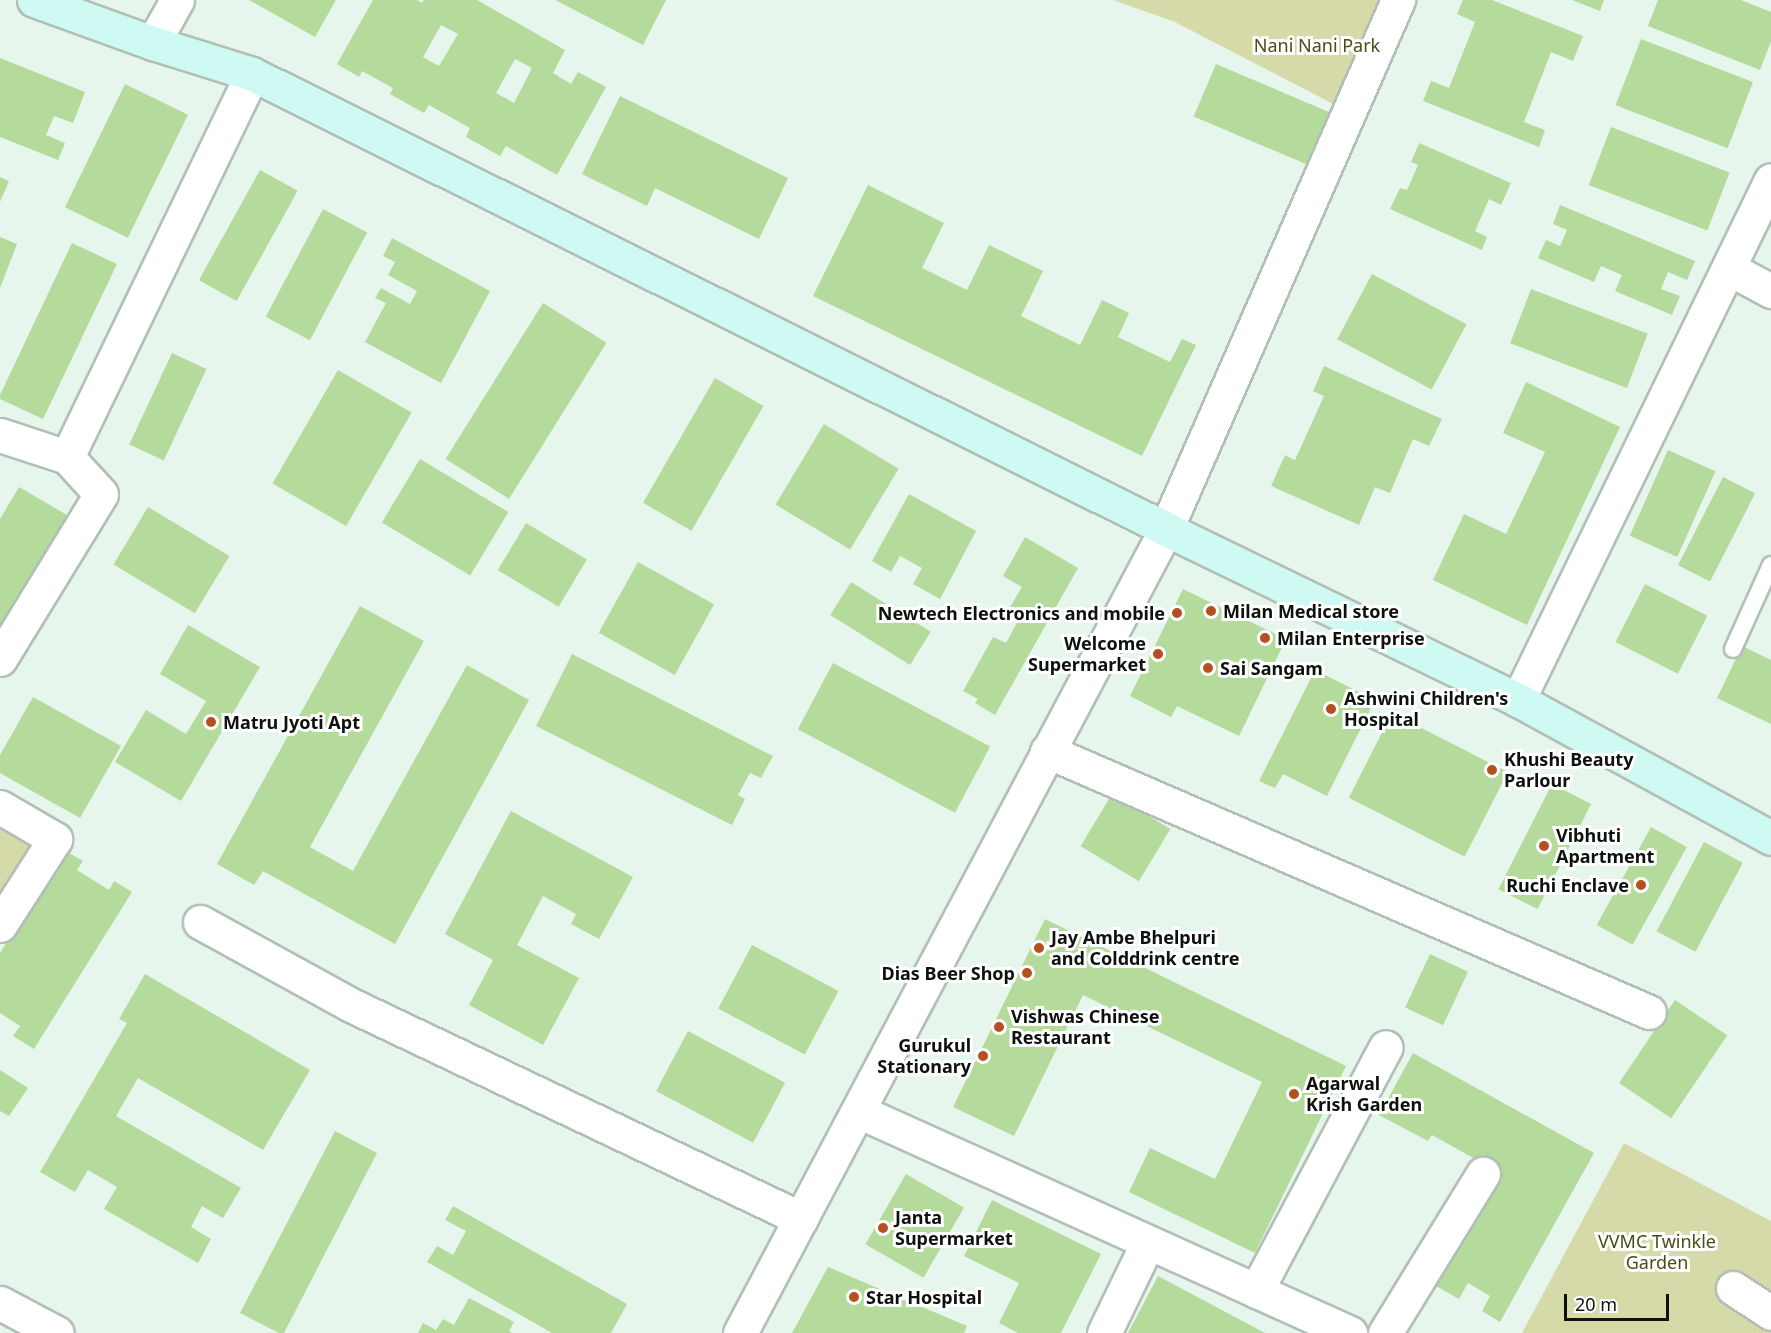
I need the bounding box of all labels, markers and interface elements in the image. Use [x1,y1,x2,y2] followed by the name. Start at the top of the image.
[1254,34,1380,56] park label: Nani Nani Park
[1223,600,1399,622] place label: Milan Medical store
[878,602,1165,624] place label: Newtech Electronics and mobile
[1204,604,1218,618] marker: Milan Medical store
[1170,606,1184,620] marker: Newtech Electronics and mobile
[1277,627,1425,649] place label: Milan Enterprise
[1258,631,1272,645] marker: Milan Enterprise
[1028,633,1146,676] place label: Welcome Supermarket
[1151,647,1165,661] marker: Welcome Supermarket
[1220,657,1323,679] place label: Sai Sangam
[1201,661,1215,675] marker: Sai Sangam
[1344,688,1508,730] place label: Ashwini Children's Hospital
[1322,700,1340,718] marker: Ashwini Children's Hospital
[223,711,360,733] place label: Matru Jyoti Apt
[204,715,218,729] marker: Matru Jyoti Apt
[1504,749,1633,792] place label: Khushi Beauty Parlour
[1485,763,1499,777] marker: Khushi Beauty Parlour
[1556,825,1654,868] place label: Vibhuti Apartment
[1537,839,1551,853] marker: Vibhuti Apartment
[1506,874,1629,896] place label: Ruchi Enclave
[1634,878,1648,892] marker: Ruchi Enclave
[1051,927,1239,970] place label: Jay Ambe Bhelpuri and Colddrink centre
[1032,941,1046,955] marker: Jay Ambe Bhelpuri and Colddrink centre
[882,962,1015,984] place label: Dias Beer Shop
[1020,966,1034,980] marker: Dias Beer Shop
[1011,1006,1160,1048] place label: Vishwas Chinese Restaurant
[992,1020,1006,1034] marker: Vishwas Chinese Restaurant
[877,1035,971,1078] place label: Gurukul Stationary
[976,1049,990,1063] marker: Gurukul Stationary
[1306,1073,1422,1116] place label: Agarwal Krish Garden
[1287,1087,1301,1101] marker: Agarwal Krish Garden
[895,1207,1013,1250] place label: Janta Supermarket
[876,1221,890,1235] marker: Janta Supermarket
[1598,1231,1716,1274] park label: VVMC Twinkle Garden
[1567,1282,1672,1320] scale bar
[866,1286,982,1308] place label: Star Hospital
[847,1290,861,1304] marker: Star Hospital
[1575,1292,1617,1316] text: 20 m

